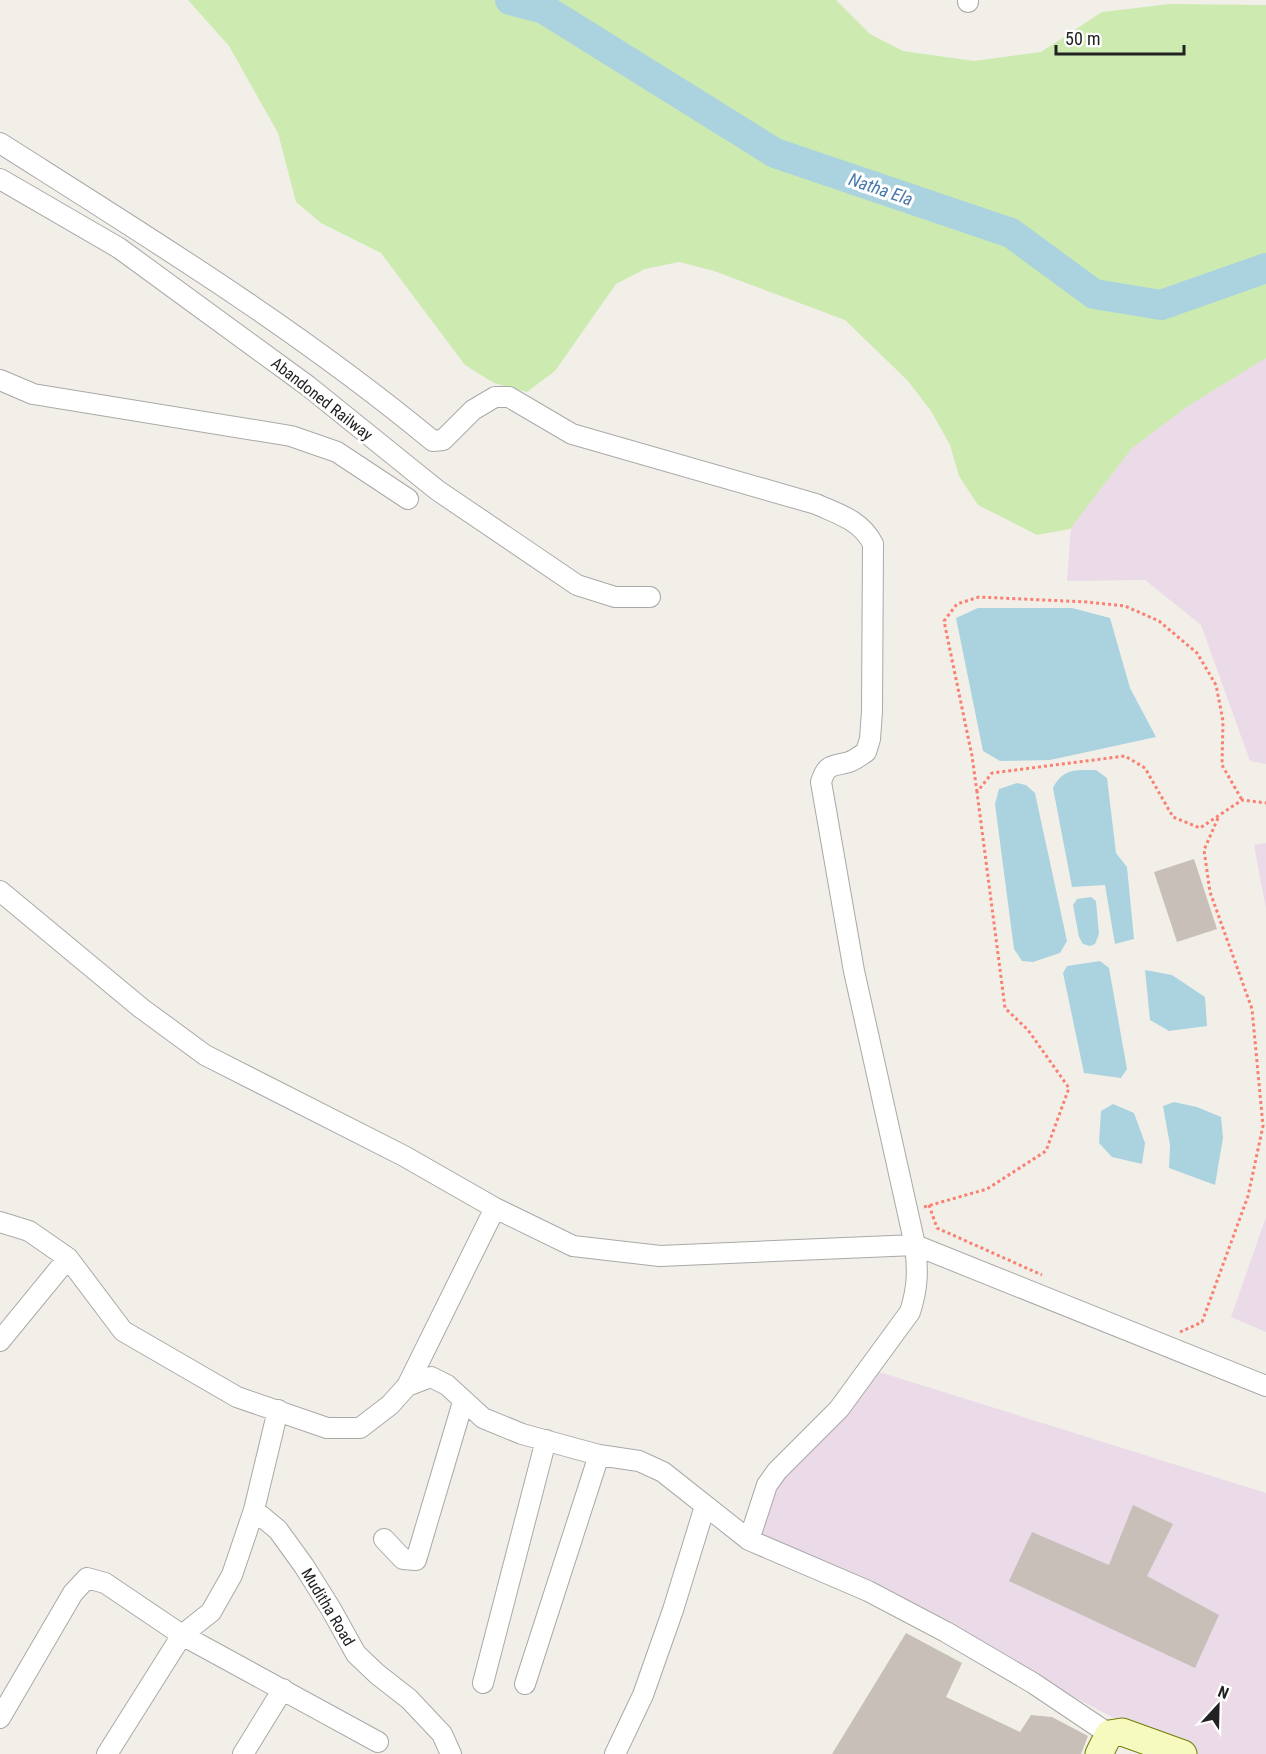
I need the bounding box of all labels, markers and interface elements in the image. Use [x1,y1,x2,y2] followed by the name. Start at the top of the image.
[1056,18,1184,56] scale bar
[1065,28,1100,49] text: 50 m
[846,168,916,210] water label: Natha Ela
[268,354,377,445] street label: Abandoned Railway
[297,1565,359,1649] street label: Muditha Road
[1188,1676,1248,1736] north arrow
[1215,1682,1232,1703] text: N

